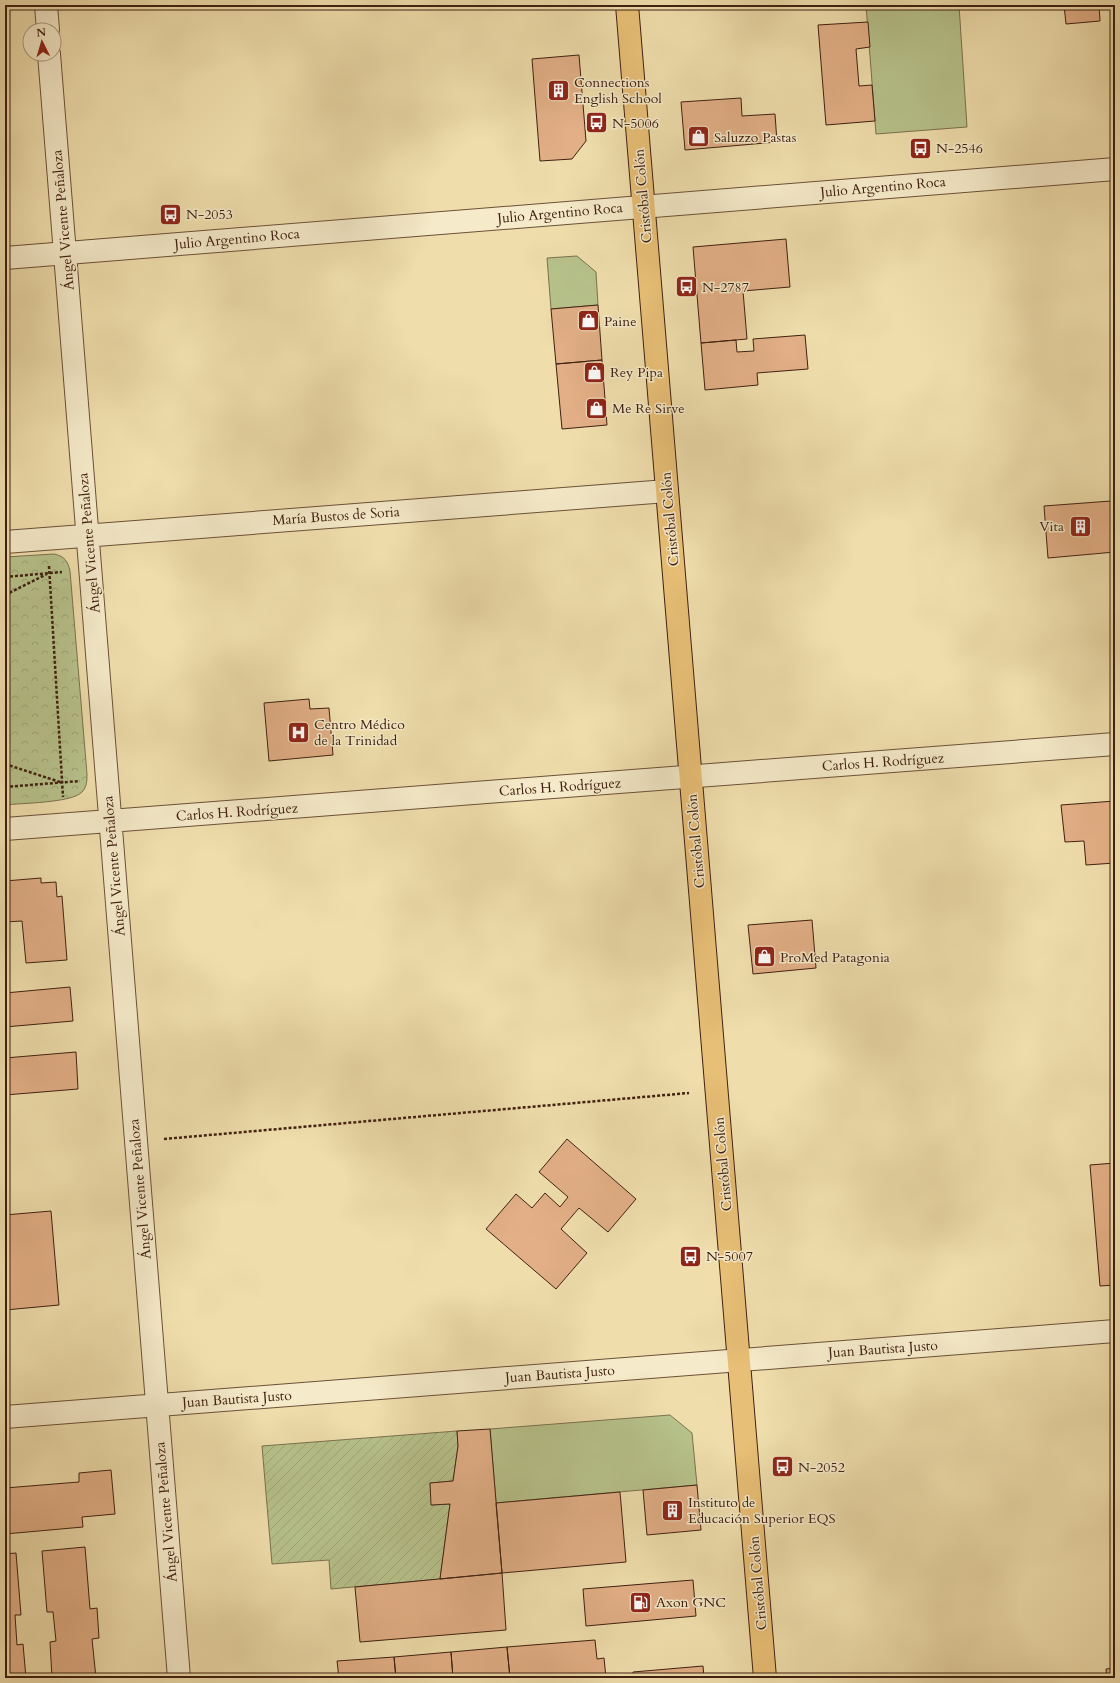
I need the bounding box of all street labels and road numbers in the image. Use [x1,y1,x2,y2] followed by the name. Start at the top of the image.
[629,148,657,244] street label: Cristóbal Colón
[47,149,79,291] street label: Ángel Vicente Peñaloza
[818,172,947,202] street label: Julio Argentino Roca
[495,198,624,228] street label: Julio Argentino Roca
[172,224,301,254] street label: Julio Argentino Roca
[656,471,684,567] street label: Cristóbal Colón
[73,472,105,614] street label: Ángel Vicente Peñaloza
[272,502,400,530] street label: María Bustos de Soria
[821,748,945,776] street label: Carlos H. Rodríguez
[498,773,622,801] street label: Carlos H. Rodríguez
[682,793,710,889] street label: Cristóbal Colón
[98,795,130,937] street label: Ángel Vicente Peñaloza
[175,798,299,826] street label: Carlos H. Rodríguez
[709,1116,737,1212] street label: Cristóbal Colón
[124,1118,156,1260] street label: Ángel Vicente Peñaloza
[826,1336,939,1362] street label: Juan Bautista Justo
[503,1361,616,1387] street label: Juan Bautista Justo
[180,1386,293,1412] street label: Juan Bautista Justo
[150,1441,182,1583] street label: Ángel Vicente Peñaloza
[744,1535,772,1631] street label: Cristóbal Colón

